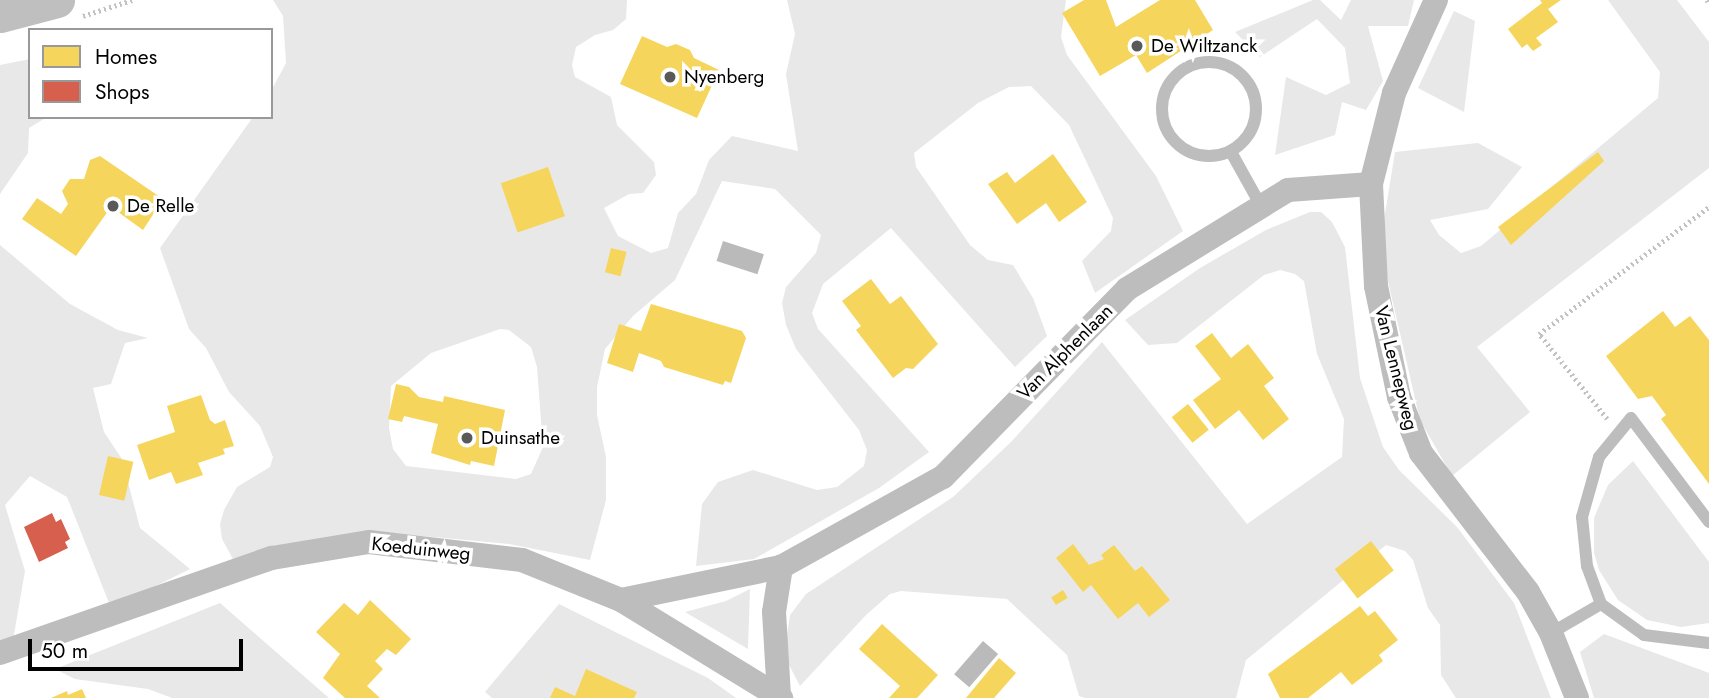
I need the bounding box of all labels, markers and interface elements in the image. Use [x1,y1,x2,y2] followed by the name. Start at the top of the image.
[28,28,273,119] legend
[1151,35,1257,57] place label: De Wiltzanck
[1129,38,1145,54] marker: De Wiltzanck
[95,42,157,72] text: Homes
[684,66,764,88] place label: Nyenberg
[662,69,678,85] marker: Nyenberg
[95,77,149,107] text: Shops
[127,195,194,217] place label: De Relle
[105,198,121,214] marker: De Relle
[1013,300,1117,404] street label: Van Alphenlaan
[1370,303,1422,433] street label: Van Lennepweg
[481,427,560,449] place label: Duinsathe
[459,430,475,446] marker: Duinsathe
[370,532,472,566] street label: Koeduinweg
[32,624,247,668] scale bar
[41,636,88,666] text: 50 m

